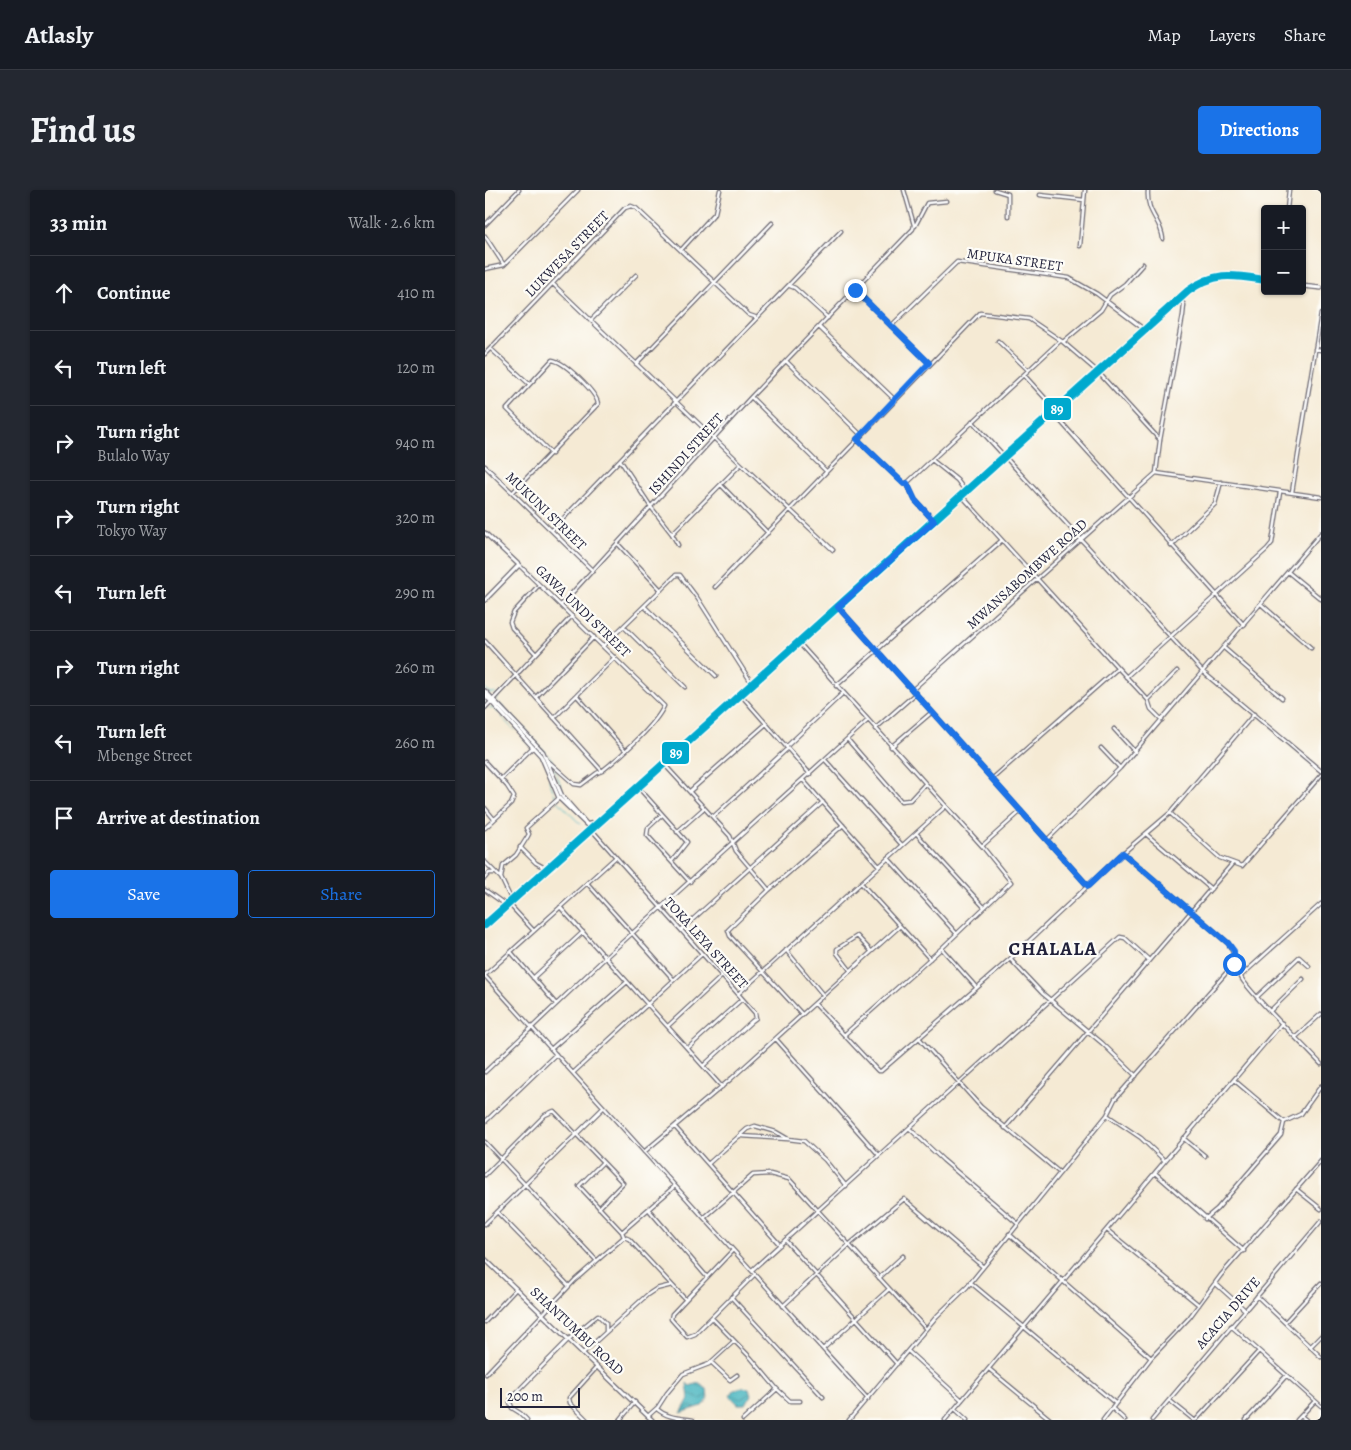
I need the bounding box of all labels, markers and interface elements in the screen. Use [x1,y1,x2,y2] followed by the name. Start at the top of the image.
[25,19,93,51] text: Atlasly
[1148,23,1181,47] text: Map
[1209,23,1256,47] text: Layers
[1284,23,1326,47] text: Share
[30,106,136,154] text: Find us
[1198,106,1321,154] button: Directions
[1261,205,1306,295] map controls
[1261,205,1306,250] button: +
[521,207,613,301] street label: LUKWESA STREET
[50,209,107,237] text: 33 min
[348,212,435,234] text: Walk · 2.6 km
[966,244,1064,276] street label: MPUKA STREET
[1261,250,1306,295] button: −
[50,279,78,307] icon: ahead
[844,279,867,302] route end
[97,280,171,306] text: Continue
[397,282,435,304] text: 410 m
[50,354,78,382] icon: left
[97,355,166,381] text: Turn left
[397,357,435,379] text: 120 m
[1043,397,1072,421] line badge: 89
[1050,400,1064,419] text: 89
[644,409,728,499] street label: ISHINDI STREET
[97,419,179,445] text: Turn right
[50,429,78,457] icon: right
[395,432,435,454] text: 940 m
[97,445,170,467] text: Bulalo Way
[501,468,591,555] street label: MUKUNI STREET
[97,494,179,520] text: Turn right
[50,504,78,532] icon: right
[396,507,435,529] text: 320 m
[963,515,1092,633] street label: MWANSABOMBWE ROAD
[97,520,167,542] text: Tokyo Way
[531,561,635,662] street label: GAWA UNDI STREET
[50,579,78,607] icon: left
[97,580,166,606] text: Turn left
[395,582,435,604] text: 290 m
[50,654,78,682] icon: right
[97,655,179,681] text: Turn right
[395,657,435,679] text: 260 m
[97,719,166,745] text: Turn left
[50,729,78,757] icon: left
[395,732,435,754] text: 260 m
[661,741,690,765] line badge: 89
[669,744,683,763] text: 89
[97,745,192,767] text: Mbenge Street
[50,804,78,832] icon: arrive
[97,805,260,831] text: Arrive at destination
[50,870,238,918] button: Save
[248,870,435,918] button: Share
[660,893,752,993] street label: TOKA LEYA STREET
[1009,936,1098,962] district label: CHALALA
[1223,953,1246,976] route start
[1191,1273,1265,1354] street label: ACACIA DRIVE
[526,1283,628,1379] street label: SHANTUMBU ROAD
[500,1385,580,1408] scale bar
[507,1387,543,1406] text: 200 m

